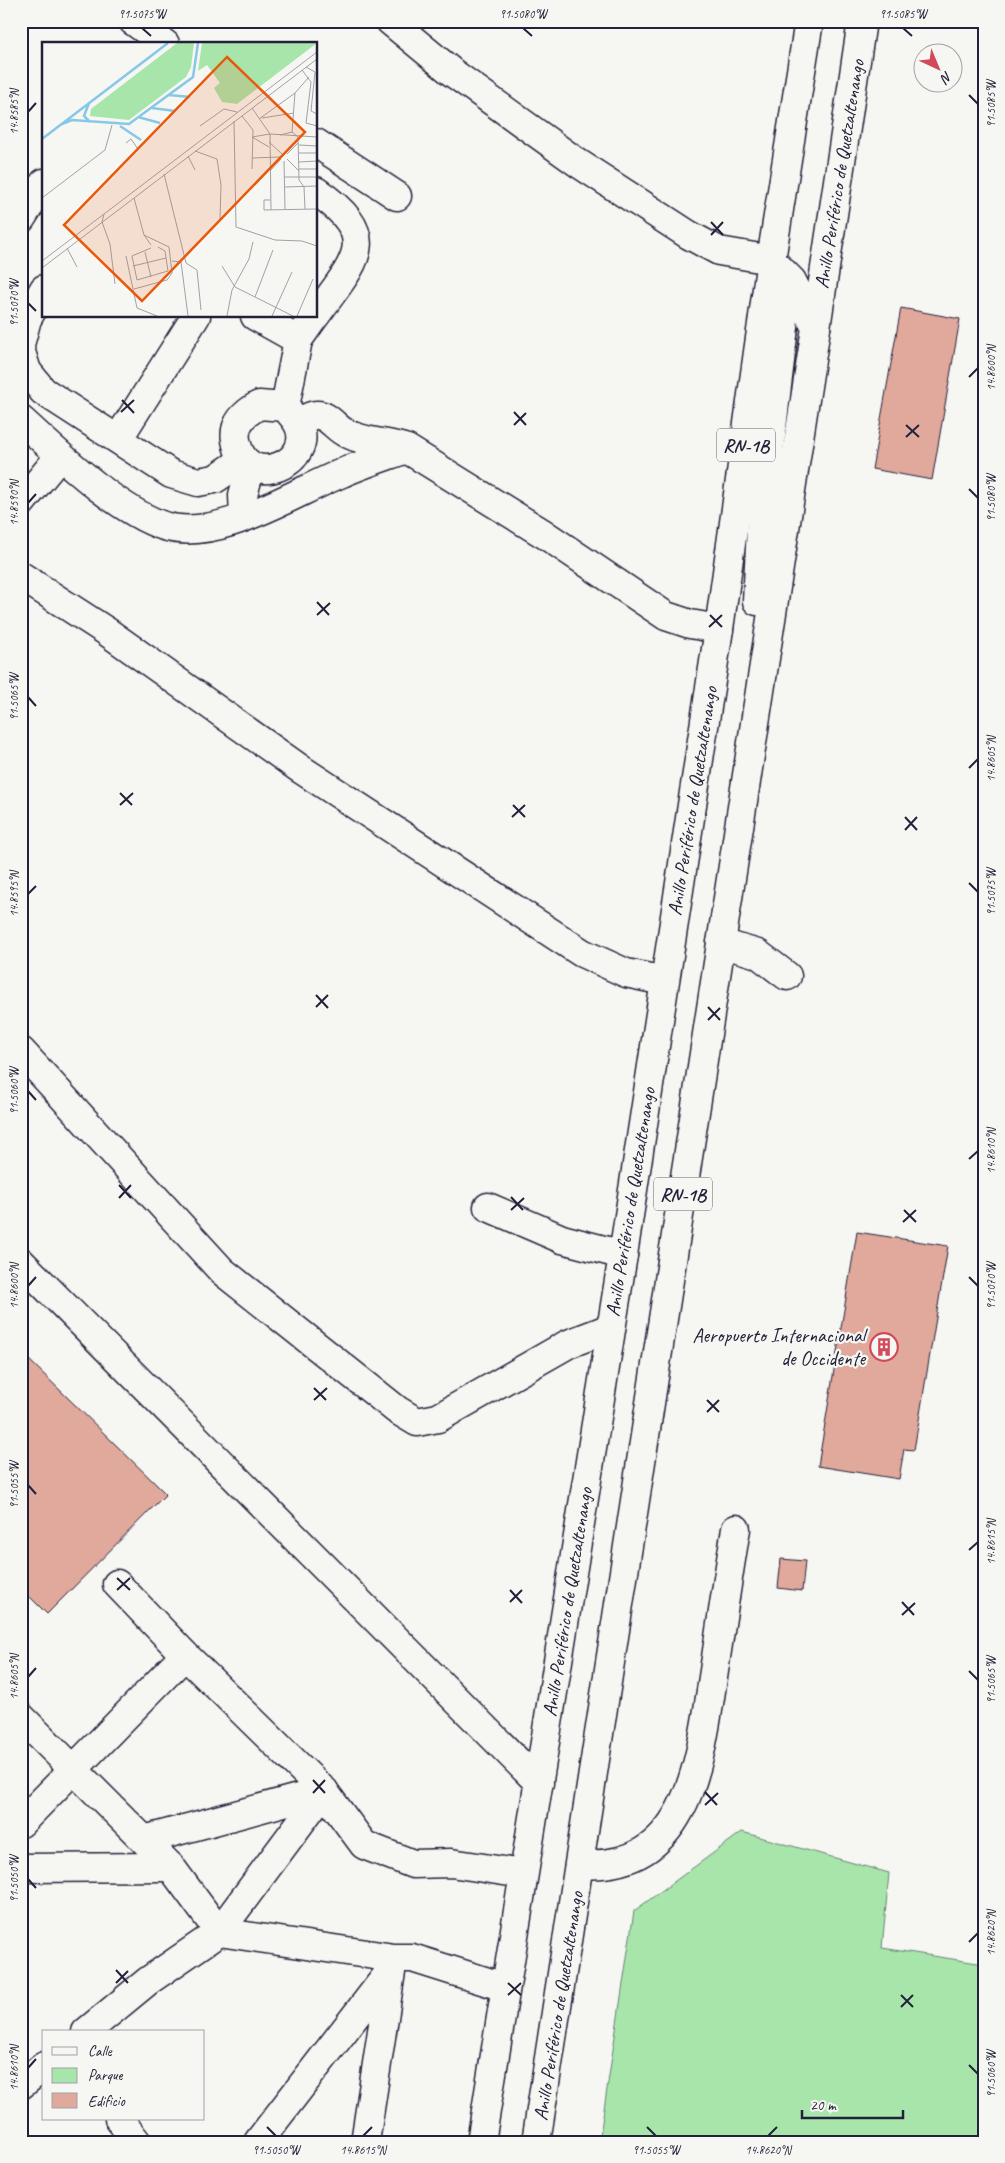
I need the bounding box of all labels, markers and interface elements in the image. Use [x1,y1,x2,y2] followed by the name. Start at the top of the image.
[119,6,168,22] text: 91.5075°W
[500,6,549,22] text: 91.5080°W
[880,6,929,22] text: 91.5085°W
[42,42,318,318] inset map
[912,42,962,92] north arrow
[809,57,870,290] street label: Anillo Periférico de Quetzaltenango
[936,68,956,88] text: N
[983,78,999,127] text: 91.5085°W
[6,88,22,135] text: 14.8585°N
[6,277,22,326] text: 91.5070°W
[983,344,999,391] text: 14.8600°N
[717,428,775,462] road number: RN-1B
[983,472,999,521] text: 91.5080°W
[6,479,22,526] text: 14.8590°N
[6,671,22,720] text: 91.5065°W
[662,684,723,917] street label: Anillo Periférico de Quetzaltenango
[983,735,999,782] text: 14.8605°N
[983,866,999,915] text: 91.5075°W
[6,870,22,917] text: 14.8595°N
[6,1065,22,1114] text: 91.5060°W
[600,1085,661,1318] street label: Anillo Periférico de Quetzaltenango
[983,1127,999,1174] text: 14.8610°N
[654,1178,712,1210] road number: RN-1B
[983,1260,999,1309] text: 91.5070°W
[6,1262,22,1309] text: 14.8600°N
[693,1323,869,1371] place label: Aeropuerto Internacional de Occidente
[869,1332,899,1362] building icon: Aeropuerto Internacional de Occidente
[6,1459,22,1508] text: 91.5055°W
[537,1485,598,1718] street label: Anillo Periférico de Quetzaltenango
[983,1518,999,1565] text: 14.8615°N
[6,1653,22,1700] text: 14.8605°N
[983,1654,999,1703] text: 91.5065°W
[6,1853,22,1902] text: 91.5050°W
[528,1889,589,2122] street label: Anillo Periférico de Quetzaltenango
[983,1909,999,1956] text: 14.8620°N
[42,2030,205,2120] legend
[88,2042,113,2061] text: Calle
[6,2044,22,2091] text: 14.8610°N
[983,2048,999,2097] text: 91.5060°W
[88,2066,124,2085] text: Parque
[802,2088,904,2120] scale bar
[88,2092,126,2111] text: Edificio
[810,2096,837,2115] text: 20 m
[253,2142,302,2158] text: 91.5050°W
[340,2142,387,2158] text: 14.8615°N
[633,2142,682,2158] text: 91.5055°W
[745,2142,792,2158] text: 14.8620°N

